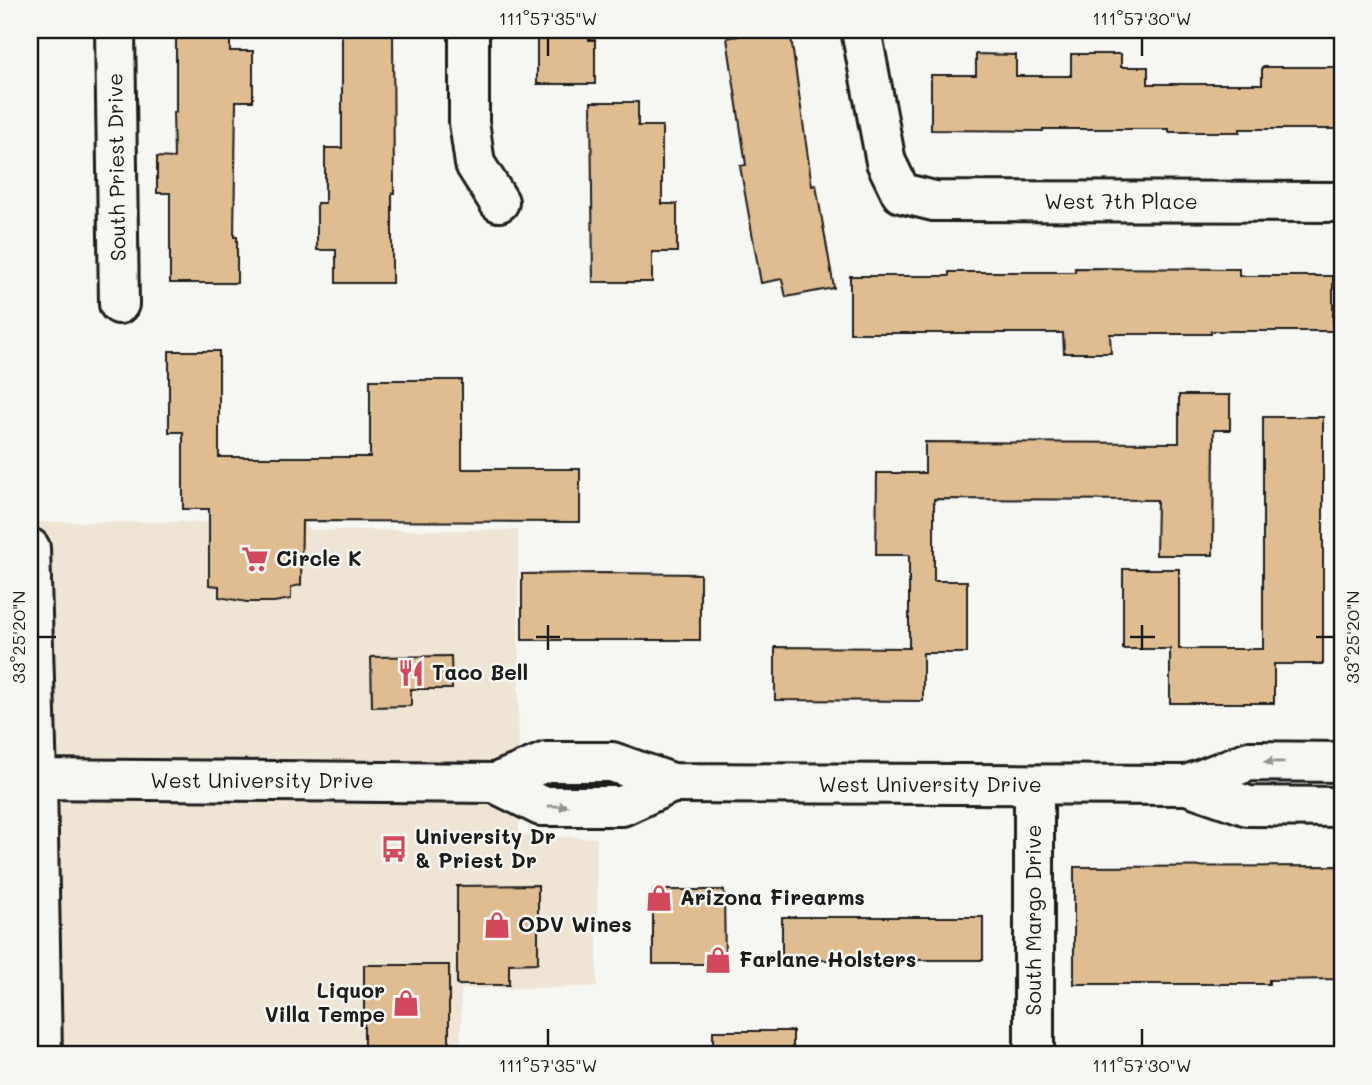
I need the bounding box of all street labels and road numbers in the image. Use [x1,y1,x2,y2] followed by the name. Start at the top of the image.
[100,73,131,261] street label: South Priest Drive
[1044,187,1198,214] street label: West 7th Place
[150,766,374,793] street label: West University Drive
[818,770,1042,797] street label: West University Drive
[1019,825,1046,1015] street label: South Margo Drive

